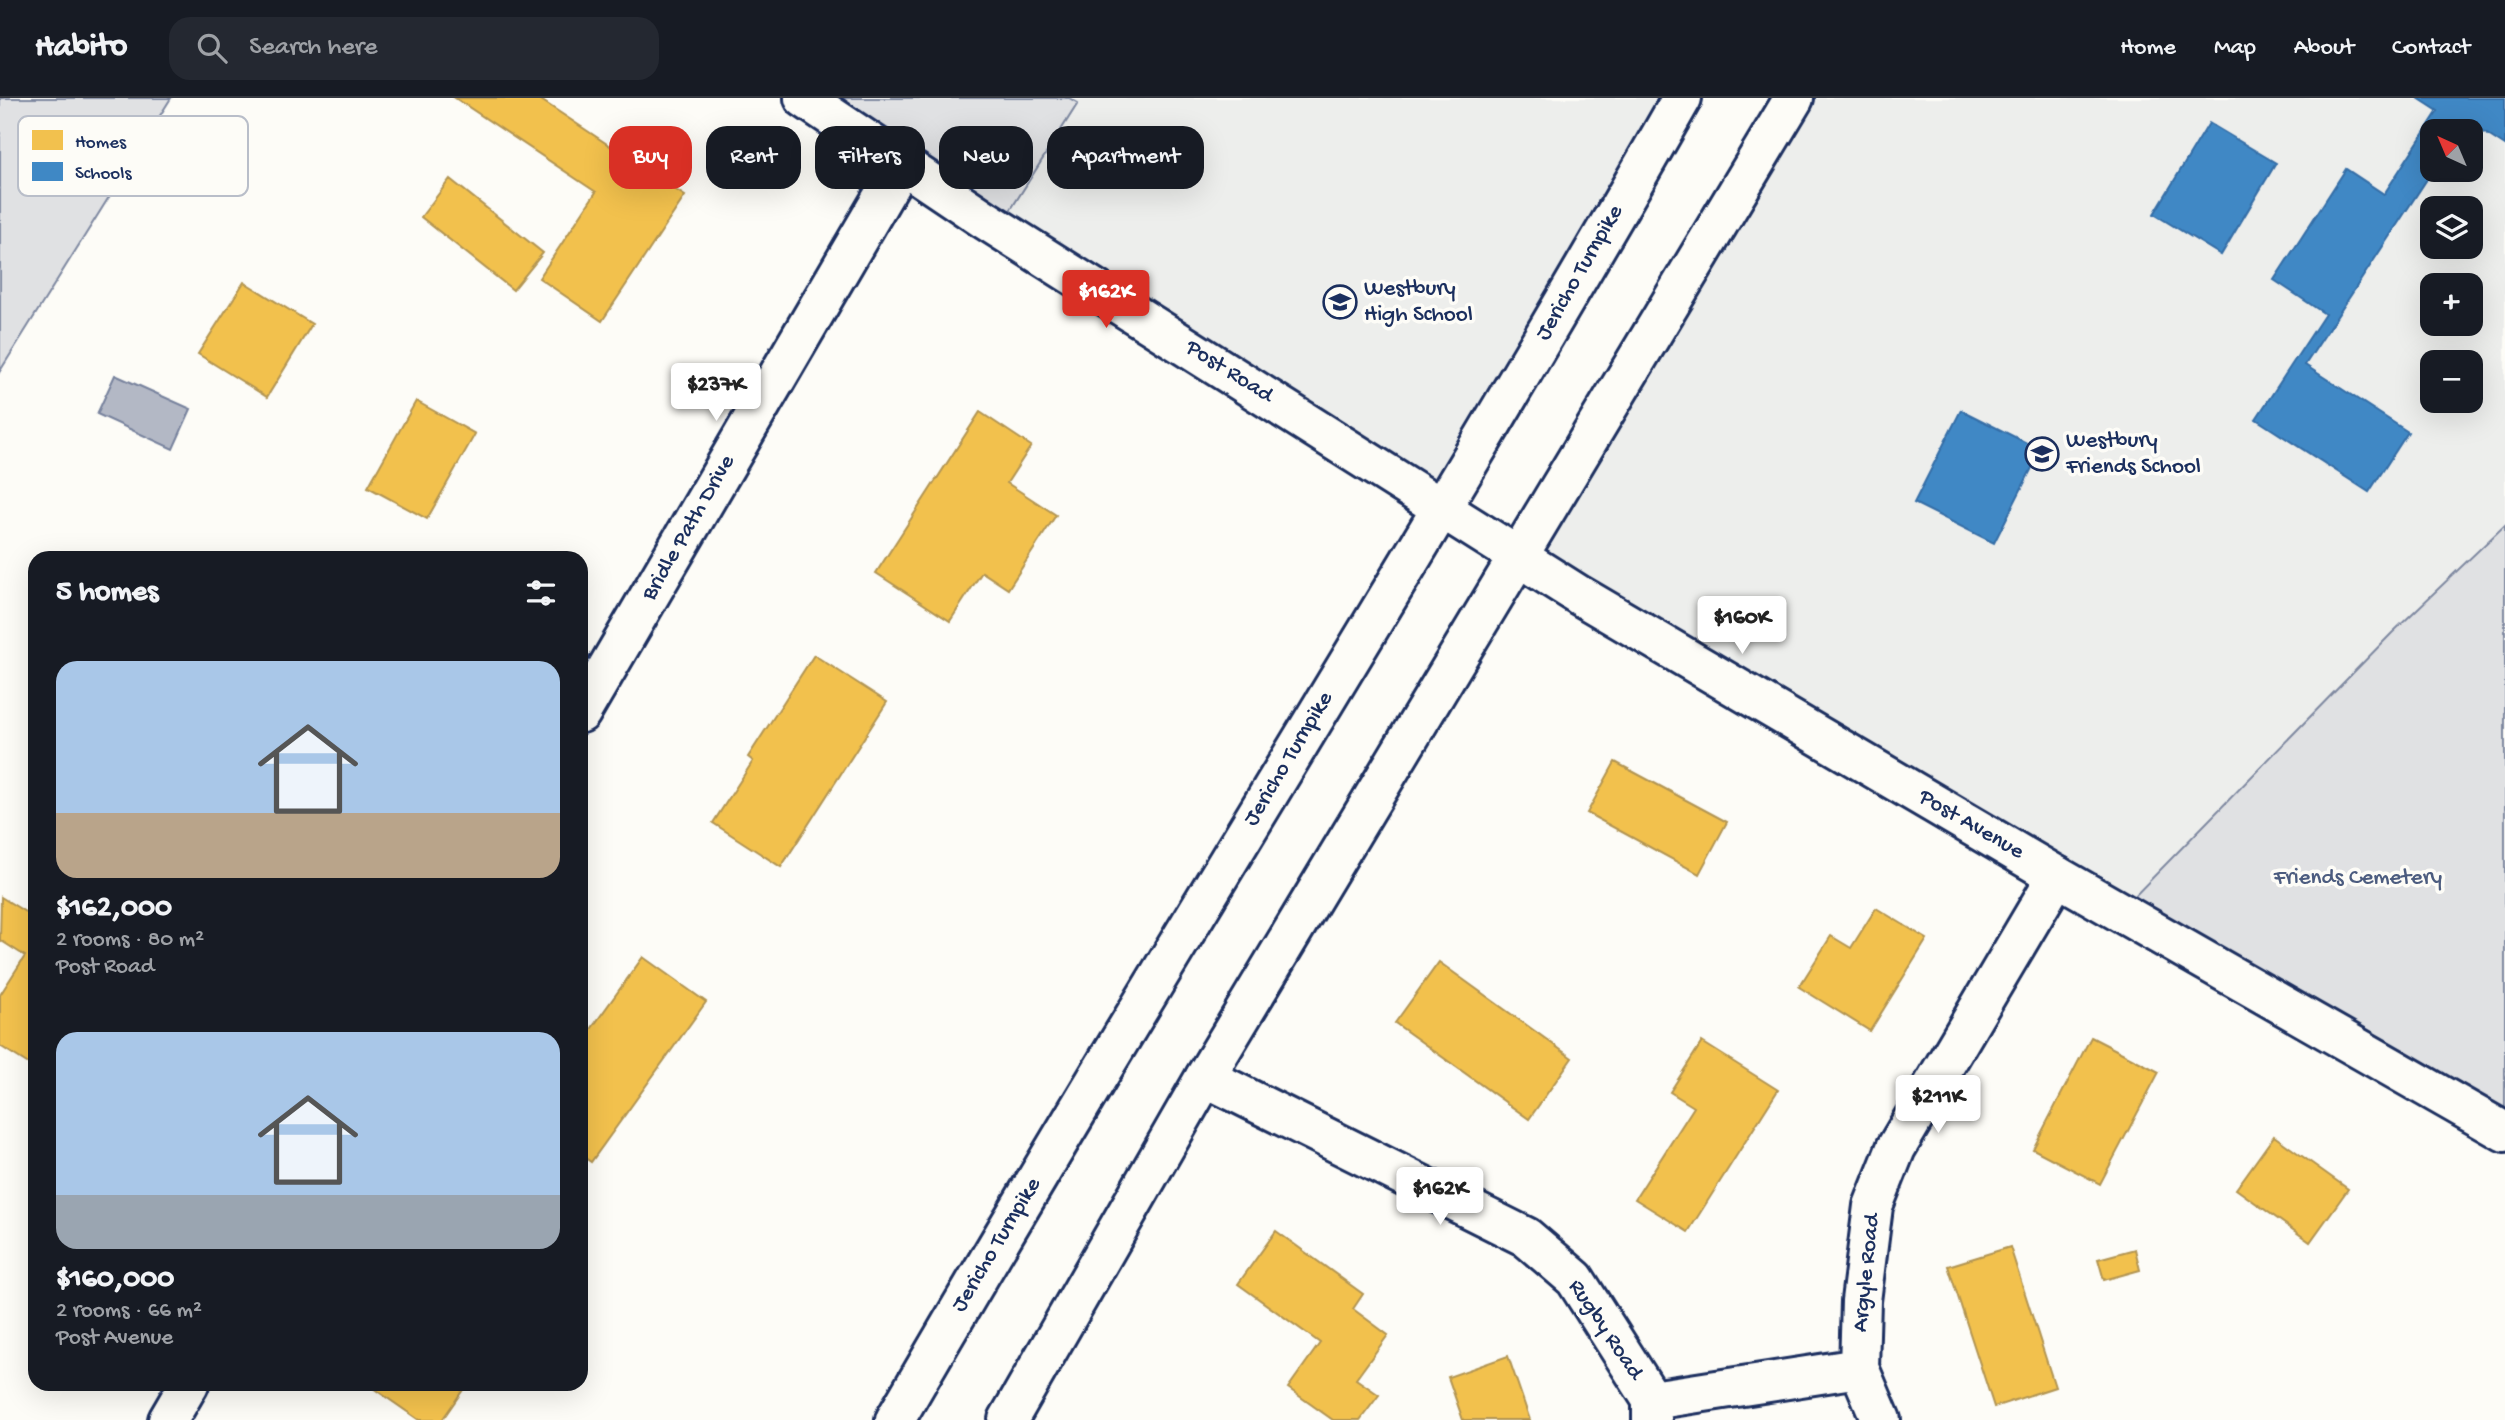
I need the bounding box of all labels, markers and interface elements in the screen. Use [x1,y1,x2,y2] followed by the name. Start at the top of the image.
[169,17,659,80] search box
[35,29,127,67] text: Habito
[193,29,231,67] icon: search
[249,33,377,64] text: Search here
[2120,34,2176,63] text: Home
[2214,34,2256,63] text: Map
[2294,34,2354,63] text: About
[2392,34,2470,63] text: Contact
[18,116,248,196] legend
[2420,119,2483,182] north arrow
[2420,119,2483,413] map controls
[609,126,692,189] chip: Buy
[706,126,801,189] chip: Rent
[815,126,925,189] chip: Filters
[939,126,1033,189] chip: New
[1047,126,1204,189] chip: Apartment
[75,132,127,155] text: Homes
[75,163,132,186] text: Schools
[2420,196,2483,259] button: layers
[1530,200,1630,346] street label: Jericho Turnpike
[1057,271,1155,330] pin: $162K
[2420,273,2483,336] button: +
[1364,276,1473,329] place label: Westbury High School
[1078,279,1134,306] text: $162K
[1321,283,1359,321] school or university icon: Westbury High School
[1179,334,1279,410] street label: Post Road
[2420,350,2483,413] button: −
[667,364,765,423] pin: $237K
[687,372,745,399] text: $237K
[2065,428,2201,481] place label: Westbury Friends School
[2023,435,2061,473] school or university icon: Westbury Friends School
[636,449,742,606] street label: Bridle Path Drive
[522,574,560,612] icon: filters
[56,576,158,611] text: 5 homes
[1693,596,1791,656] pin: $160K
[1713,605,1771,632] text: $160K
[1238,686,1340,831] street label: Jericho Turnpike
[245,706,371,832] icon: home
[1913,784,2029,867] street label: Post Avenue
[2273,865,2442,892] park label: Friends Cemetery
[56,892,172,927] text: $162,000
[56,927,204,954] text: 2 rooms · 80 m²
[56,954,154,981] text: Post Road
[1889,1076,1987,1135] pin: $211K
[245,1077,371,1203] icon: home
[1912,1084,1964,1111] text: $211K
[1391,1168,1489,1227] pin: $162K
[946,1172,1048,1317] street label: Jericho Turnpike
[1412,1176,1468,1203] text: $162K
[1847,1211,1887,1333] street label: Argyle Road
[56,1263,174,1298] text: $160,000
[1562,1275,1649,1387] street label: Rugby Road
[56,1298,202,1325] text: 2 rooms · 66 m²
[56,1325,173,1352] text: Post Avenue

